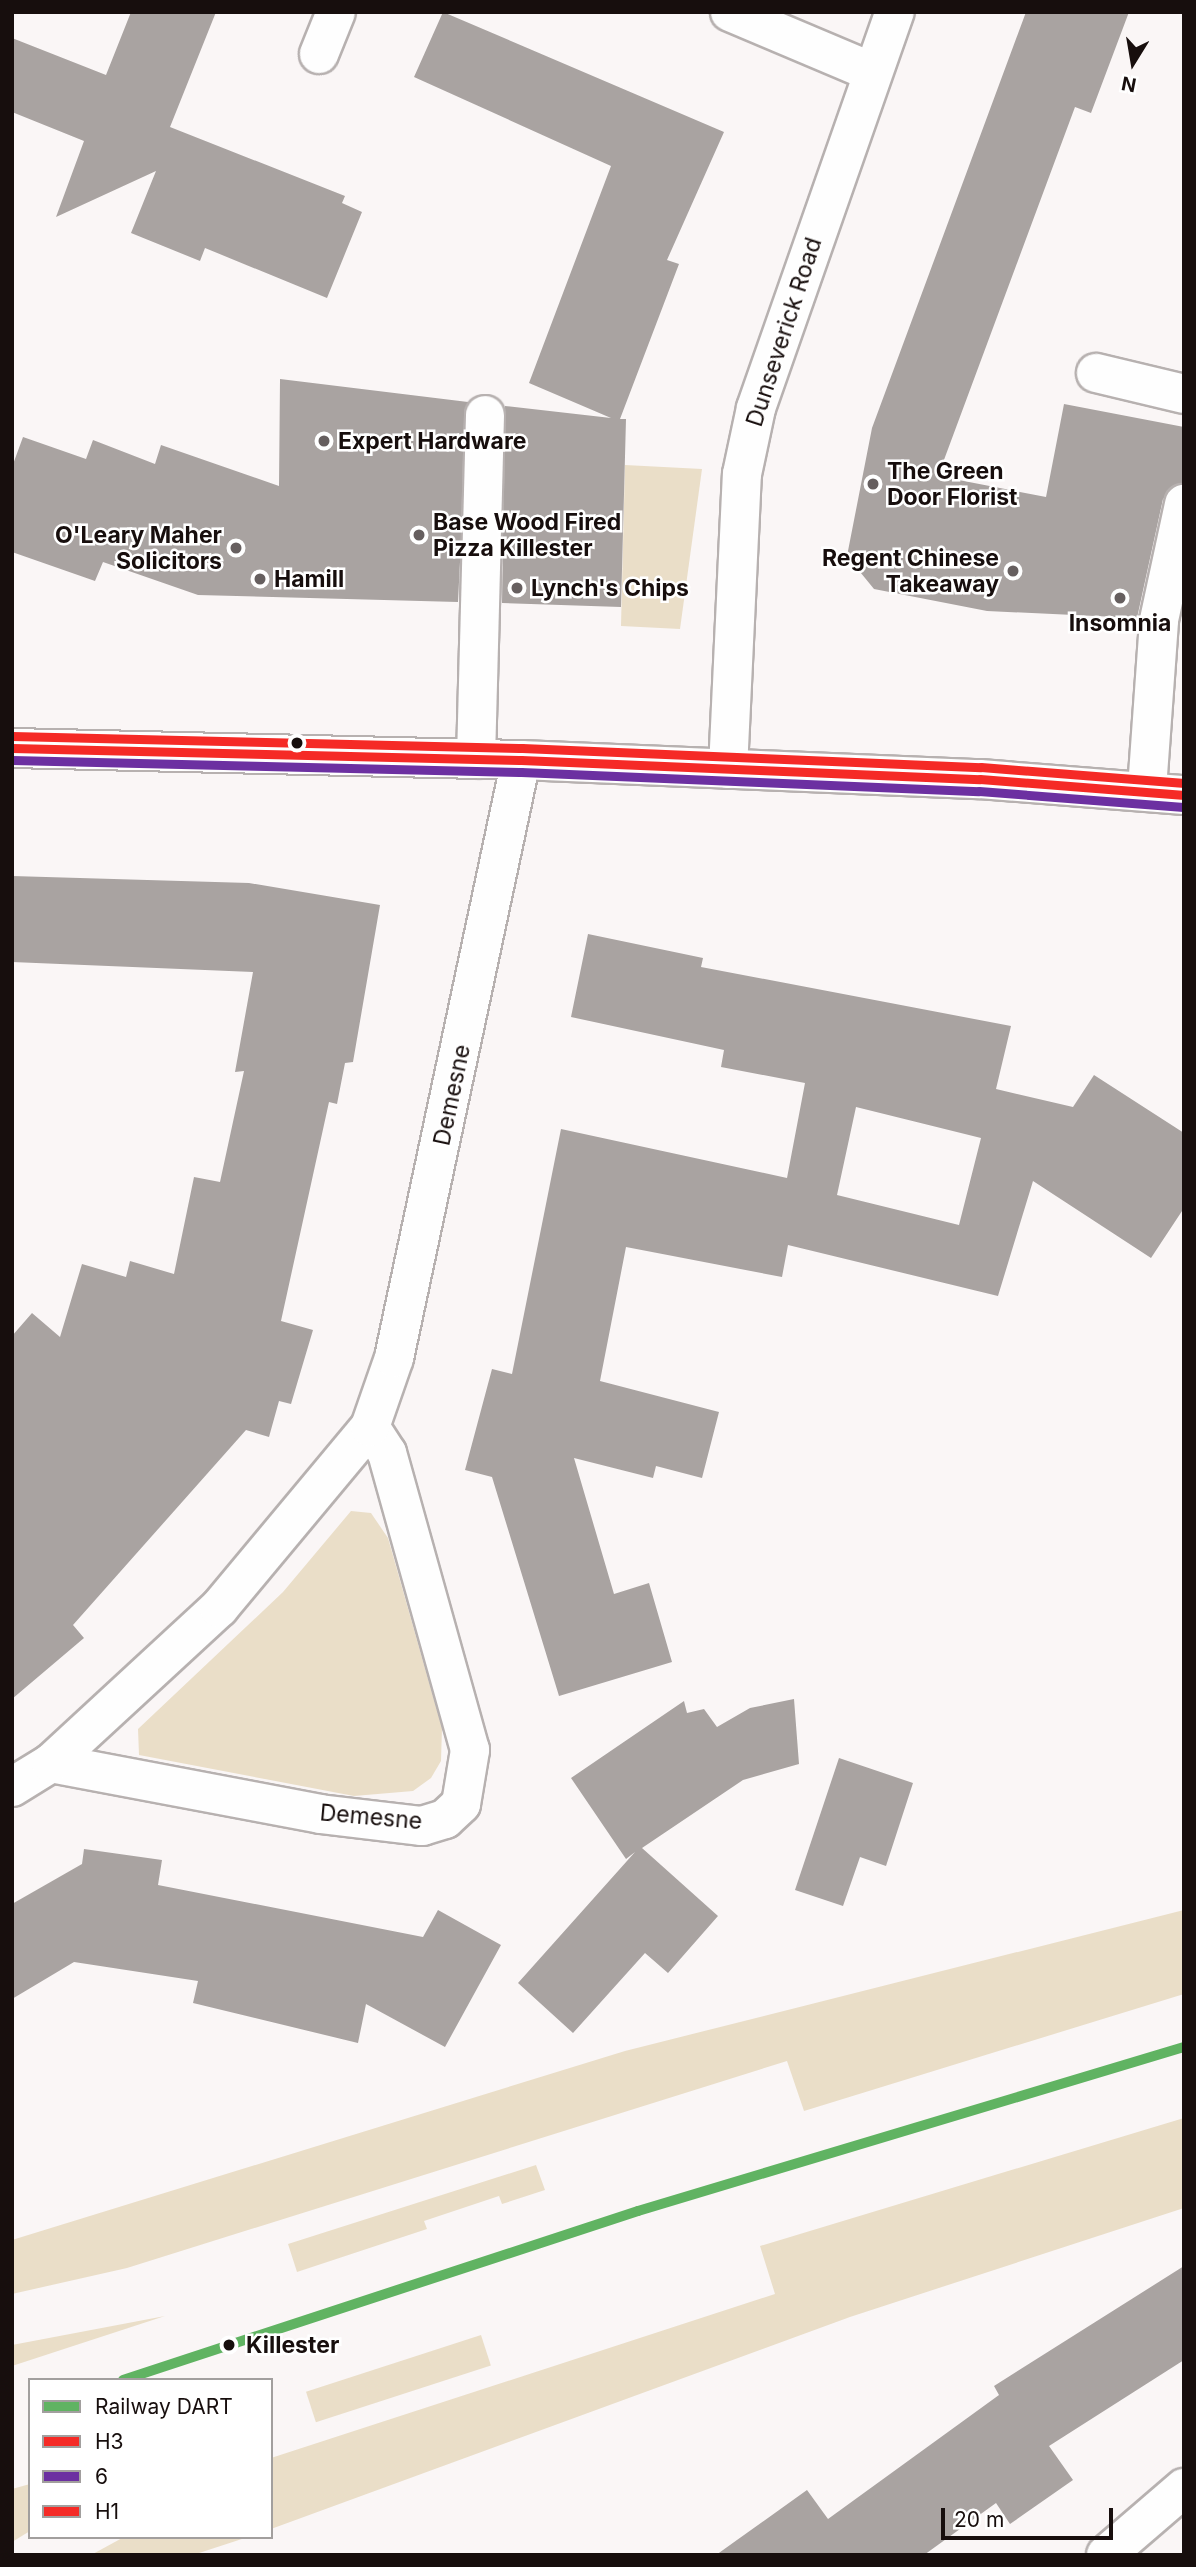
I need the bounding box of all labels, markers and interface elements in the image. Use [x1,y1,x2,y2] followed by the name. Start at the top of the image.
[1098,28,1168,98] north arrow
[1120,71,1138,97] text: N
[740,234,828,430] street label: Dunseverick Road
[338,427,526,455] place label: Expert Hardware
[316,433,332,449] marker: Expert Hardware
[887,457,1018,511] place label: The Green Door Florist
[865,476,881,492] marker: The Green Door Florist
[433,508,621,562] place label: Base Wood Fired Pizza Killester
[55,521,222,575] place label: O'Leary Maher Solicitors
[411,527,427,543] marker: Base Wood Fired Pizza Killester
[228,540,244,556] marker: O'Leary Maher Solicitors
[822,544,999,598] place label: Regent Chinese Takeaway
[1005,563,1021,579] marker: Regent Chinese Takeaway
[274,565,344,593] place label: Hamill
[252,571,268,587] marker: Hamill
[531,574,689,602] place label: Lynch's Chips
[509,580,525,596] marker: Lynch's Chips
[1112,590,1128,606] marker: Insomnia
[1069,609,1171,637] place label: Insomnia
[290,736,304,750] unlabelled marker
[428,1042,476,1148] street label: Demesne
[319,1799,423,1835] street label: Demesne
[246,2331,339,2359] place label: Killester
[218,2334,240,2356] marker: Killester
[28,2378,273,2539] legend
[95,2394,233,2419] text: Railway DART
[95,2429,124,2454] text: H3
[95,2464,108,2489] text: 6
[944,2494,1116,2538] scale bar
[95,2499,119,2524] text: H1
[954,2507,1004,2532] text: 20 m

